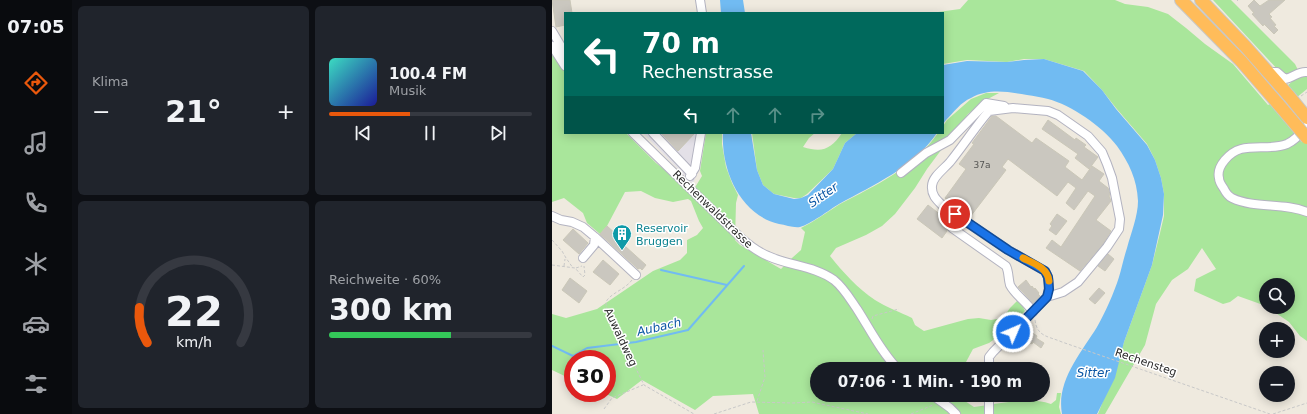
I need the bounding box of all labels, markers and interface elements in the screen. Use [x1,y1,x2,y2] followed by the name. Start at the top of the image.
[7,16,65,37] text: 07:05
[642,27,720,60] text: 70 m
[576,28,628,80] icon: left
[642,61,773,82] text: Rechenstrasse
[389,65,467,83] text: 100.4 FM
[22,69,50,97] icon: directions
[92,74,128,89] text: Klima
[389,83,426,98] text: Musik
[165,94,222,129] text: 21°
[92,99,110,124] text: −
[277,99,295,124] text: +
[680,104,702,126] icon: left
[722,104,744,126] icon: ahead
[764,104,786,126] icon: ahead
[806,104,828,126] icon: right
[352,122,374,144] icon: previous
[419,122,441,144] icon: pause
[487,122,509,144] icon: next
[22,129,50,157] icon: music
[974,160,990,170] house number: 37a
[670,168,755,251] street label: Rechenwaldstrasse
[806,179,841,210] water label: Sitter
[22,189,50,217] icon: phone
[938,197,972,231] pin
[944,203,966,225] icon: arrive
[636,222,688,248] place label: Reservoir Bruggen
[611,223,633,251] building icon: Reservoir Bruggen
[22,250,50,278] icon: climate
[329,272,441,287] text: Reichweite · 60%
[1259,278,1295,402] map controls
[1259,278,1295,314] button: search
[165,286,222,335] text: 22
[329,292,453,327] text: 300 km
[601,306,640,369] street label: Auwaldweg
[22,310,50,338] icon: car
[992,311,1034,353] position arrow
[635,315,682,339] water label: Aubach
[1259,322,1295,358] button: +
[175,333,212,349] text: km/h
[1113,346,1178,379] street label: Rechensteg
[564,350,616,402] speed limit sign: 30
[1077,366,1110,380] water label: Sitter
[1259,366,1295,402] button: −
[22,370,50,398] icon: filters
[838,373,1022,391] text: 07:06 · 1 Min. · 190 m

